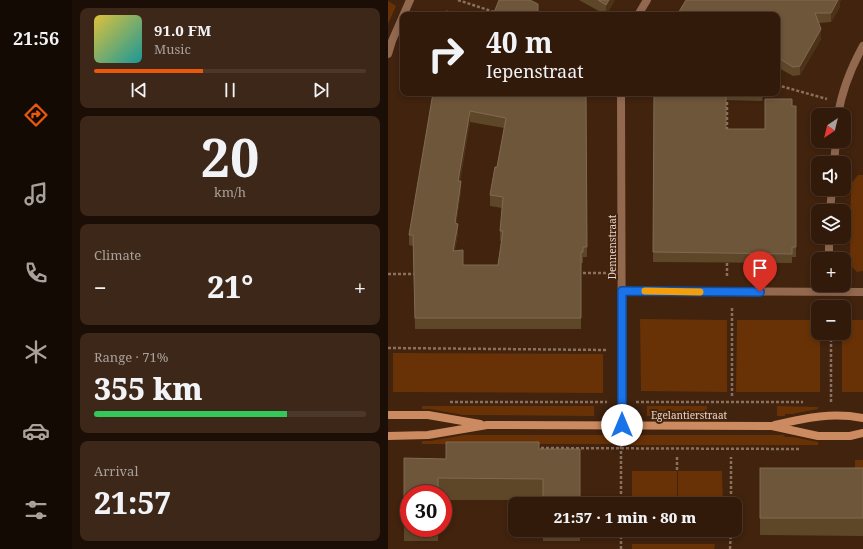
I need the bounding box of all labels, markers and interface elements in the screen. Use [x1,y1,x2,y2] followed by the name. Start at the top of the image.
[154,20,211,40] text: 91.0 FM
[486,23,553,61] text: 40 m
[13,26,59,50] text: 21:56
[420,28,472,80] icon: right
[154,40,191,58] text: Music
[486,59,584,83] text: Iepenstraat
[128,79,150,101] icon: previous
[219,79,241,101] icon: pause
[310,79,332,101] icon: next
[22,101,50,129] icon: directions
[811,108,851,148] north arrow
[811,108,851,340] map controls
[201,121,259,192] text: 20
[811,156,851,196] button: sound
[22,180,50,208] icon: music
[214,183,246,201] text: km/h
[811,204,851,244] button: layers
[605,214,619,279] street label: Dennenstraat
[94,246,141,264] text: Climate
[743,251,777,292] pin
[811,252,851,292] button: +
[749,257,771,279] icon: arrive
[22,259,50,287] icon: phone
[207,266,253,307] text: 21°
[94,272,107,302] text: −
[354,272,366,302] text: +
[811,300,851,340] button: −
[22,338,50,366] icon: climate
[94,348,168,366] text: Range · 71%
[94,368,203,409] text: 355 km
[601,404,643,446] position arrow
[651,408,728,422] street label: Egelantierstraat
[22,417,50,445] icon: car
[94,462,138,480] text: Arrival
[94,482,171,523] text: 21:57
[400,485,452,537] speed limit sign: 30
[22,496,50,524] icon: filters
[554,507,696,527] text: 21:57 · 1 min · 80 m

